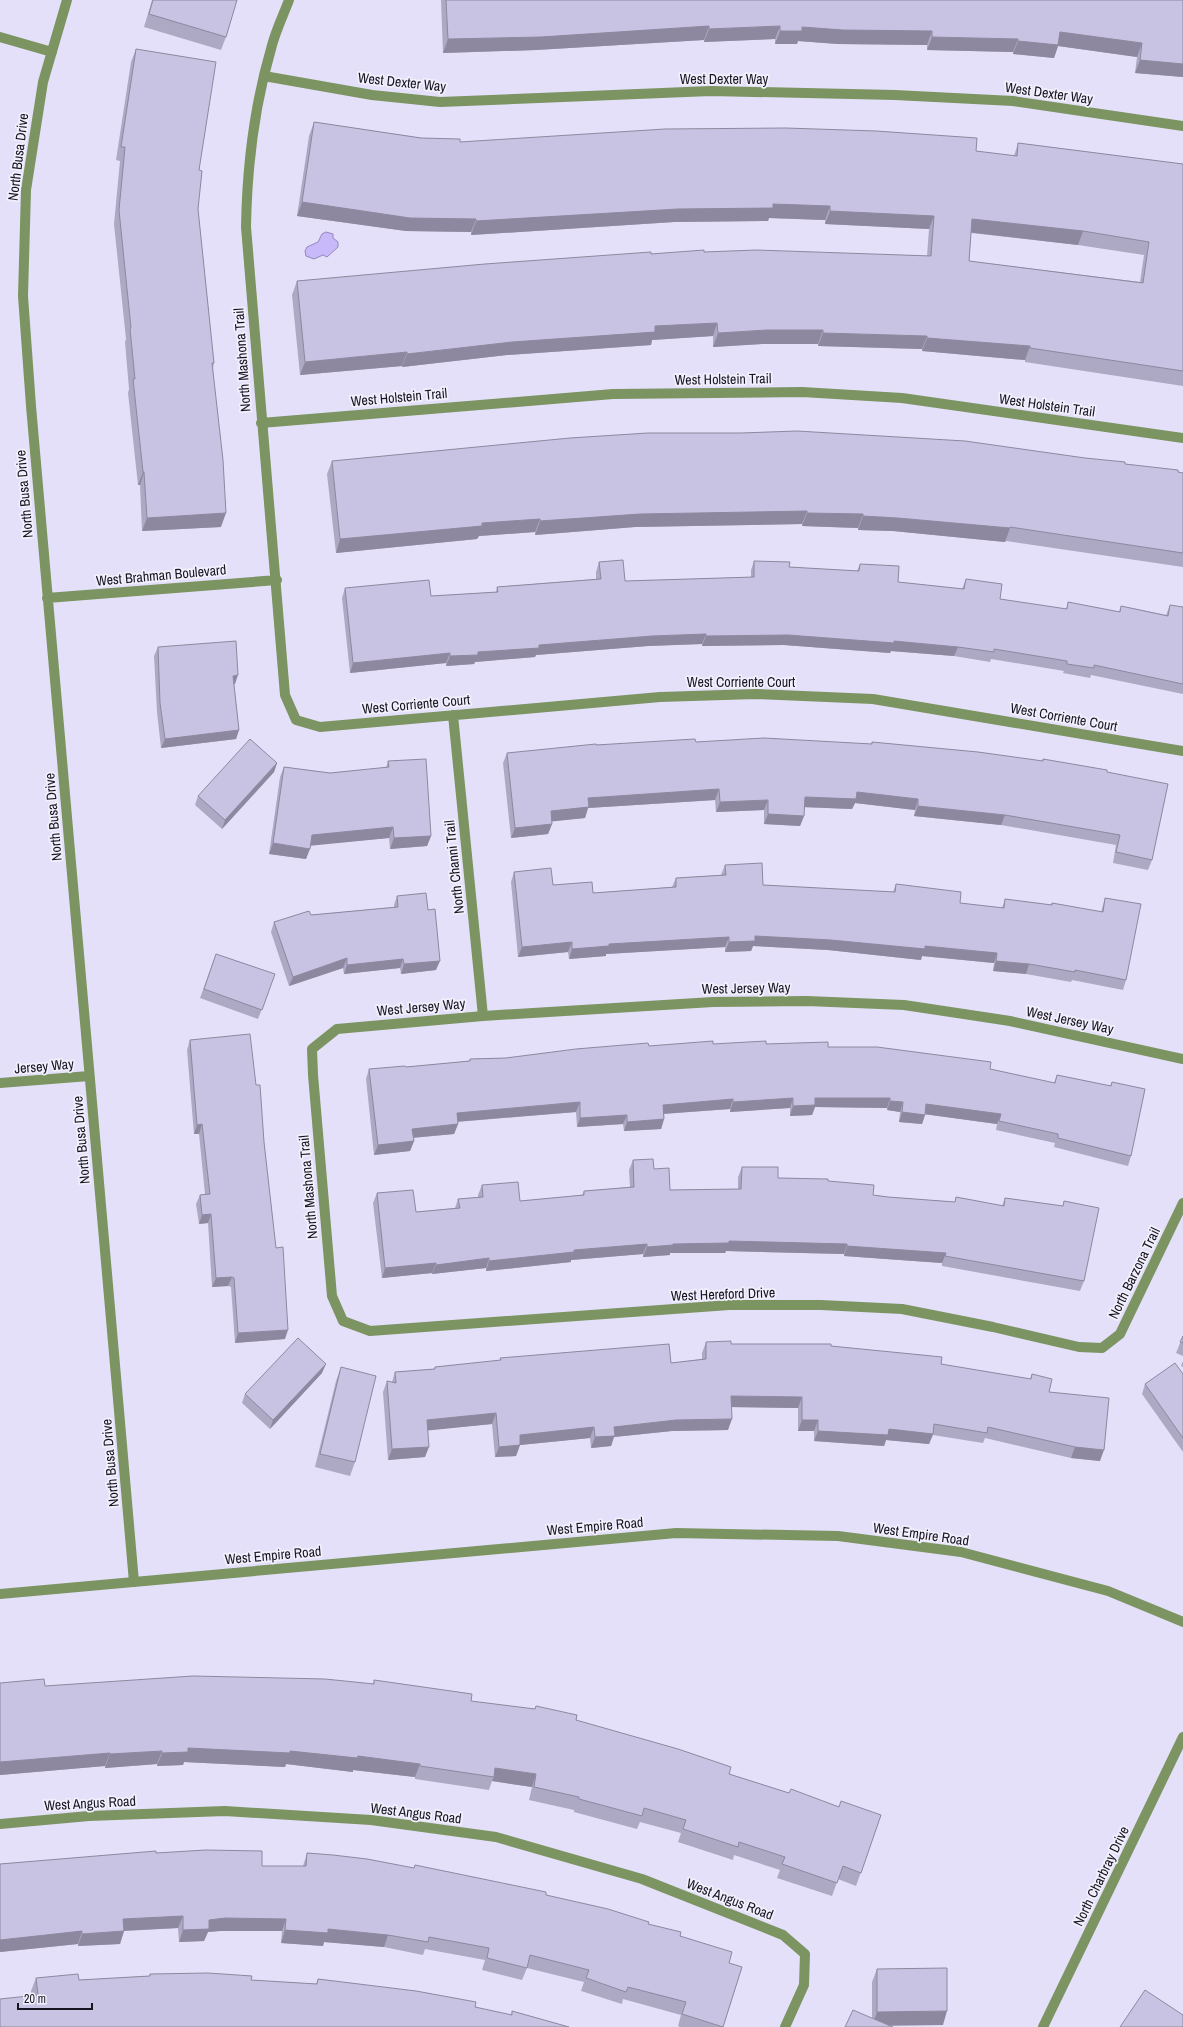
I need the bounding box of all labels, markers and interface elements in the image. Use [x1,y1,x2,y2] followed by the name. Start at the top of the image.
[357,68,447,96] street label: West Dexter Way
[680,70,769,88] street label: West Dexter Way
[1004,78,1094,108] street label: West Dexter Way
[4,112,32,202] street label: North Busa Drive
[229,307,255,413] street label: North Mashona Trail
[674,369,772,389] street label: West Holstein Trail
[350,384,448,410] street label: West Holstein Trail
[998,389,1096,421] street label: West Holstein Trail
[11,449,37,539] street label: North Busa Drive
[95,560,227,590] street label: West Brahman Boulevard
[687,673,795,691] street label: West Corriente Court
[361,690,471,718] street label: West Corriente Court
[1009,699,1119,735] street label: West Corriente Court
[40,772,66,862] street label: North Busa Drive
[440,819,468,915] street label: North Channi Trail
[701,978,791,998] street label: West Jersey Way
[376,994,466,1020] street label: West Jersey Way
[1025,1002,1115,1038] street label: West Jersey Way
[14,1054,75,1078] street label: Jersey Way
[68,1095,94,1185] street label: North Busa Drive
[295,1134,321,1240] street label: North Mashona Trail
[1104,1224,1164,1322] street label: North Barzona Trail
[670,1283,776,1305] street label: West Hereford Drive
[97,1418,123,1508] street label: North Busa Drive
[546,1513,644,1539] street label: West Empire Road
[872,1518,970,1550] street label: West Empire Road
[224,1542,322,1568] street label: West Empire Road
[44,1792,136,1814] street label: West Angus Road
[369,1798,463,1828] street label: West Angus Road
[1069,1823,1133,1929] street label: North Charbray Drive
[684,1874,776,1924] street label: West Angus Road
[18,1985,92,2011] scale bar
[24,1991,46,2007] text: 20 m

